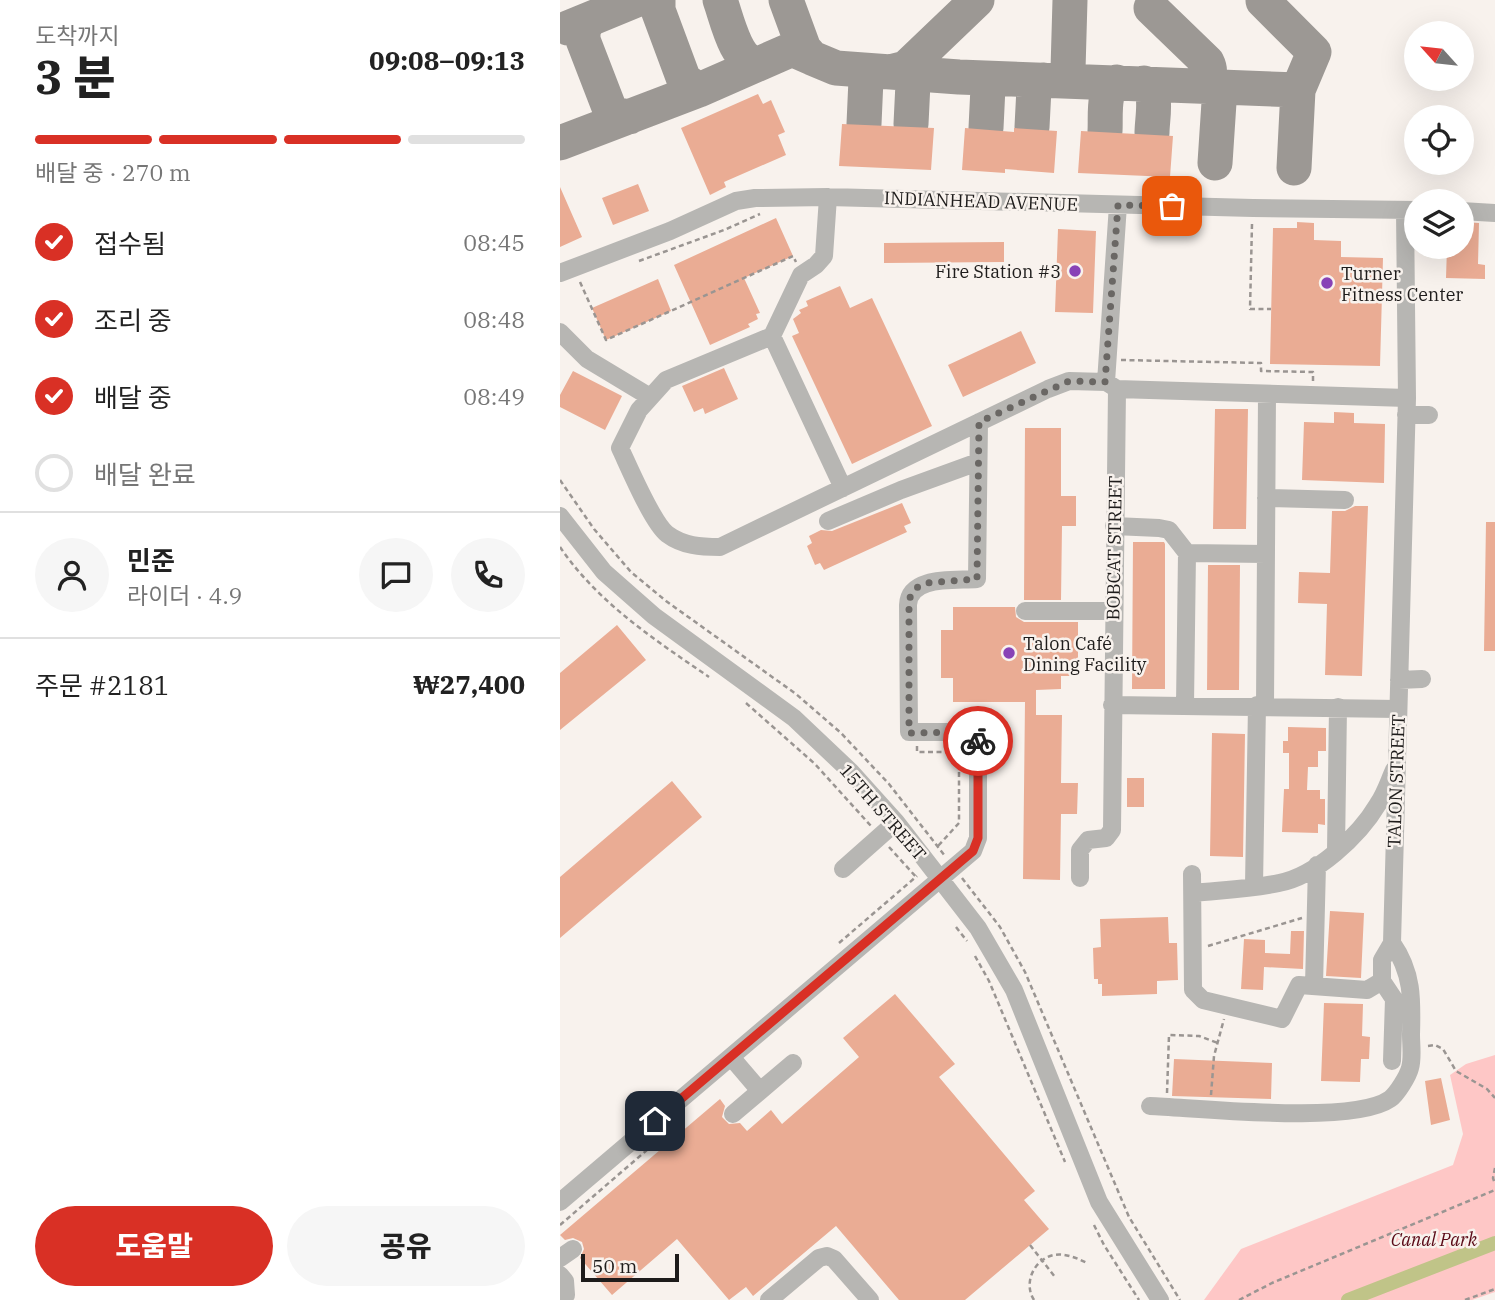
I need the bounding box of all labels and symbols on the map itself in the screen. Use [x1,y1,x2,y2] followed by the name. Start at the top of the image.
[1404,21,1474,91] north arrow
[1142,176,1202,236] pin
[884,186,1078,216] street label: INDIANHEAD AVENUE
[935,260,1061,283] place label: Fire Station #3
[1341,262,1463,306] place label: Turner Fitness Center
[1067,263,1083,279] marker: Fire Station #3
[1319,275,1335,291] marker: Turner Fitness Center
[1101,475,1127,621] street label: BOBCAT STREET
[1023,632,1147,676] place label: Talon Café Dining Facility
[1001,645,1017,661] marker: Talon Café Dining Facility
[943,706,1013,776] courier
[1382,714,1410,848] street label: TALON STREET
[835,759,931,865] street label: 15TH STREET
[625,1091,685,1151] pin
[1391,1228,1478,1251] park label: Canal Park
[581,1251,679,1283] scale bar

